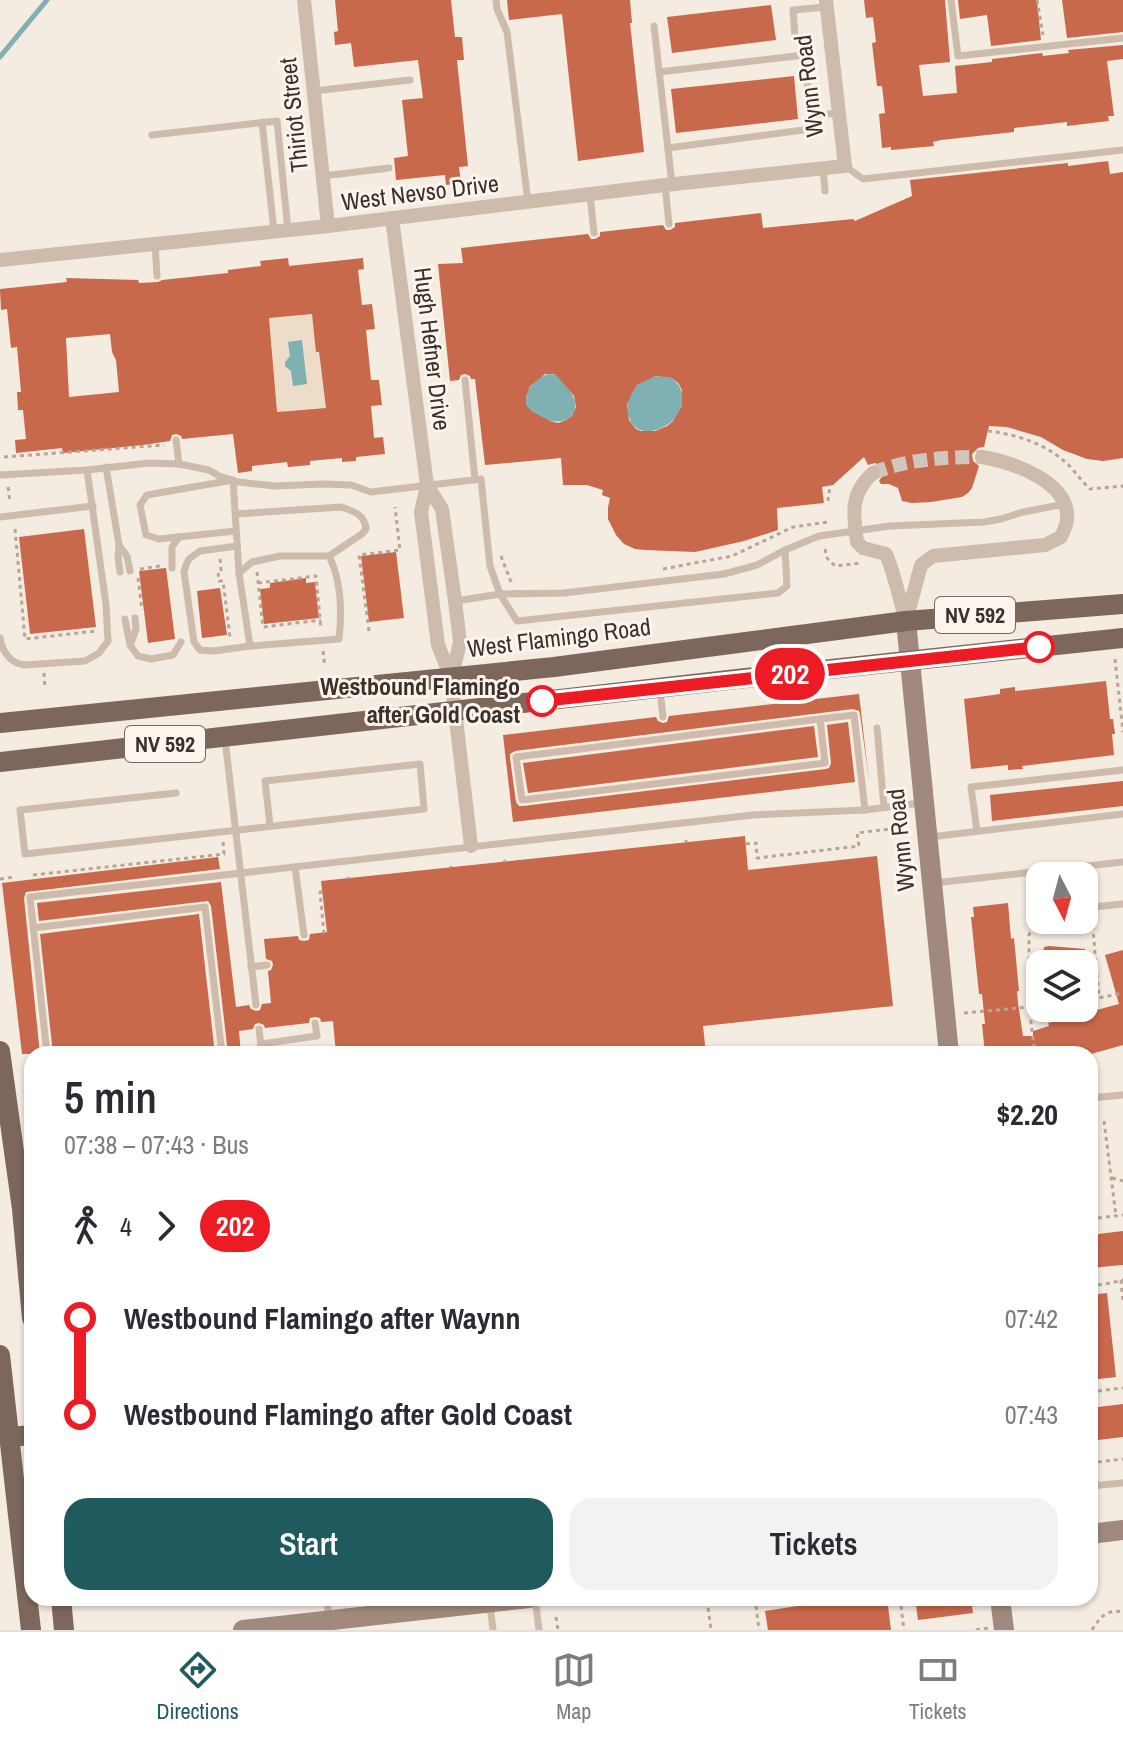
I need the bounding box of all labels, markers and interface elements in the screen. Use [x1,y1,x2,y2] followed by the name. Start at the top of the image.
[786,33,830,139] street label: Wynn Road
[271,56,315,174] street label: Thiriot Street
[339,166,500,218] street label: West Nevso Drive
[407,266,459,432] street label: Hugh Hefner Drive
[935,597,1015,633] road number: NV 592
[465,610,652,664] street label: West Flamingo Road
[1024,632,1054,662] unlabelled marker
[744,648,836,700] line badge: 202
[771,655,809,693] text: 202
[320,670,520,730] place label: Westbound Flamingo after Gold Coast
[527,686,557,716] marker: Westbound Flamingo after Gold Coast
[125,726,205,762] road number: NV 592
[879,787,921,893] street label: Wynn Road
[1026,862,1098,934] north arrow
[1026,862,1098,1022] map controls
[1026,950,1098,1022] button: layers
[64,1067,157,1127] text: 5 min
[996,1094,1058,1134] text: $2.20
[64,1127,249,1162] text: 07:38 – 07:43 · Bus
[64,1204,108,1248] icon: walk
[144,1204,188,1248] icon: forward
[216,1207,254,1245] text: 202
[120,1209,132,1244] text: 4
[124,1298,520,1338] text: Westbound Flamingo after Waynn
[1005,1301,1058,1336] text: 07:42
[124,1394,572,1434] text: Westbound Flamingo after Gold Coast
[1005,1397,1058,1432] text: 07:43
[64,1498,553,1590] button: Start
[569,1498,1058,1590] button: Tickets
[157,1648,239,1726] tab: Directions
[552,1648,596,1726] tab: Map
[909,1648,966,1726] tab: Tickets

